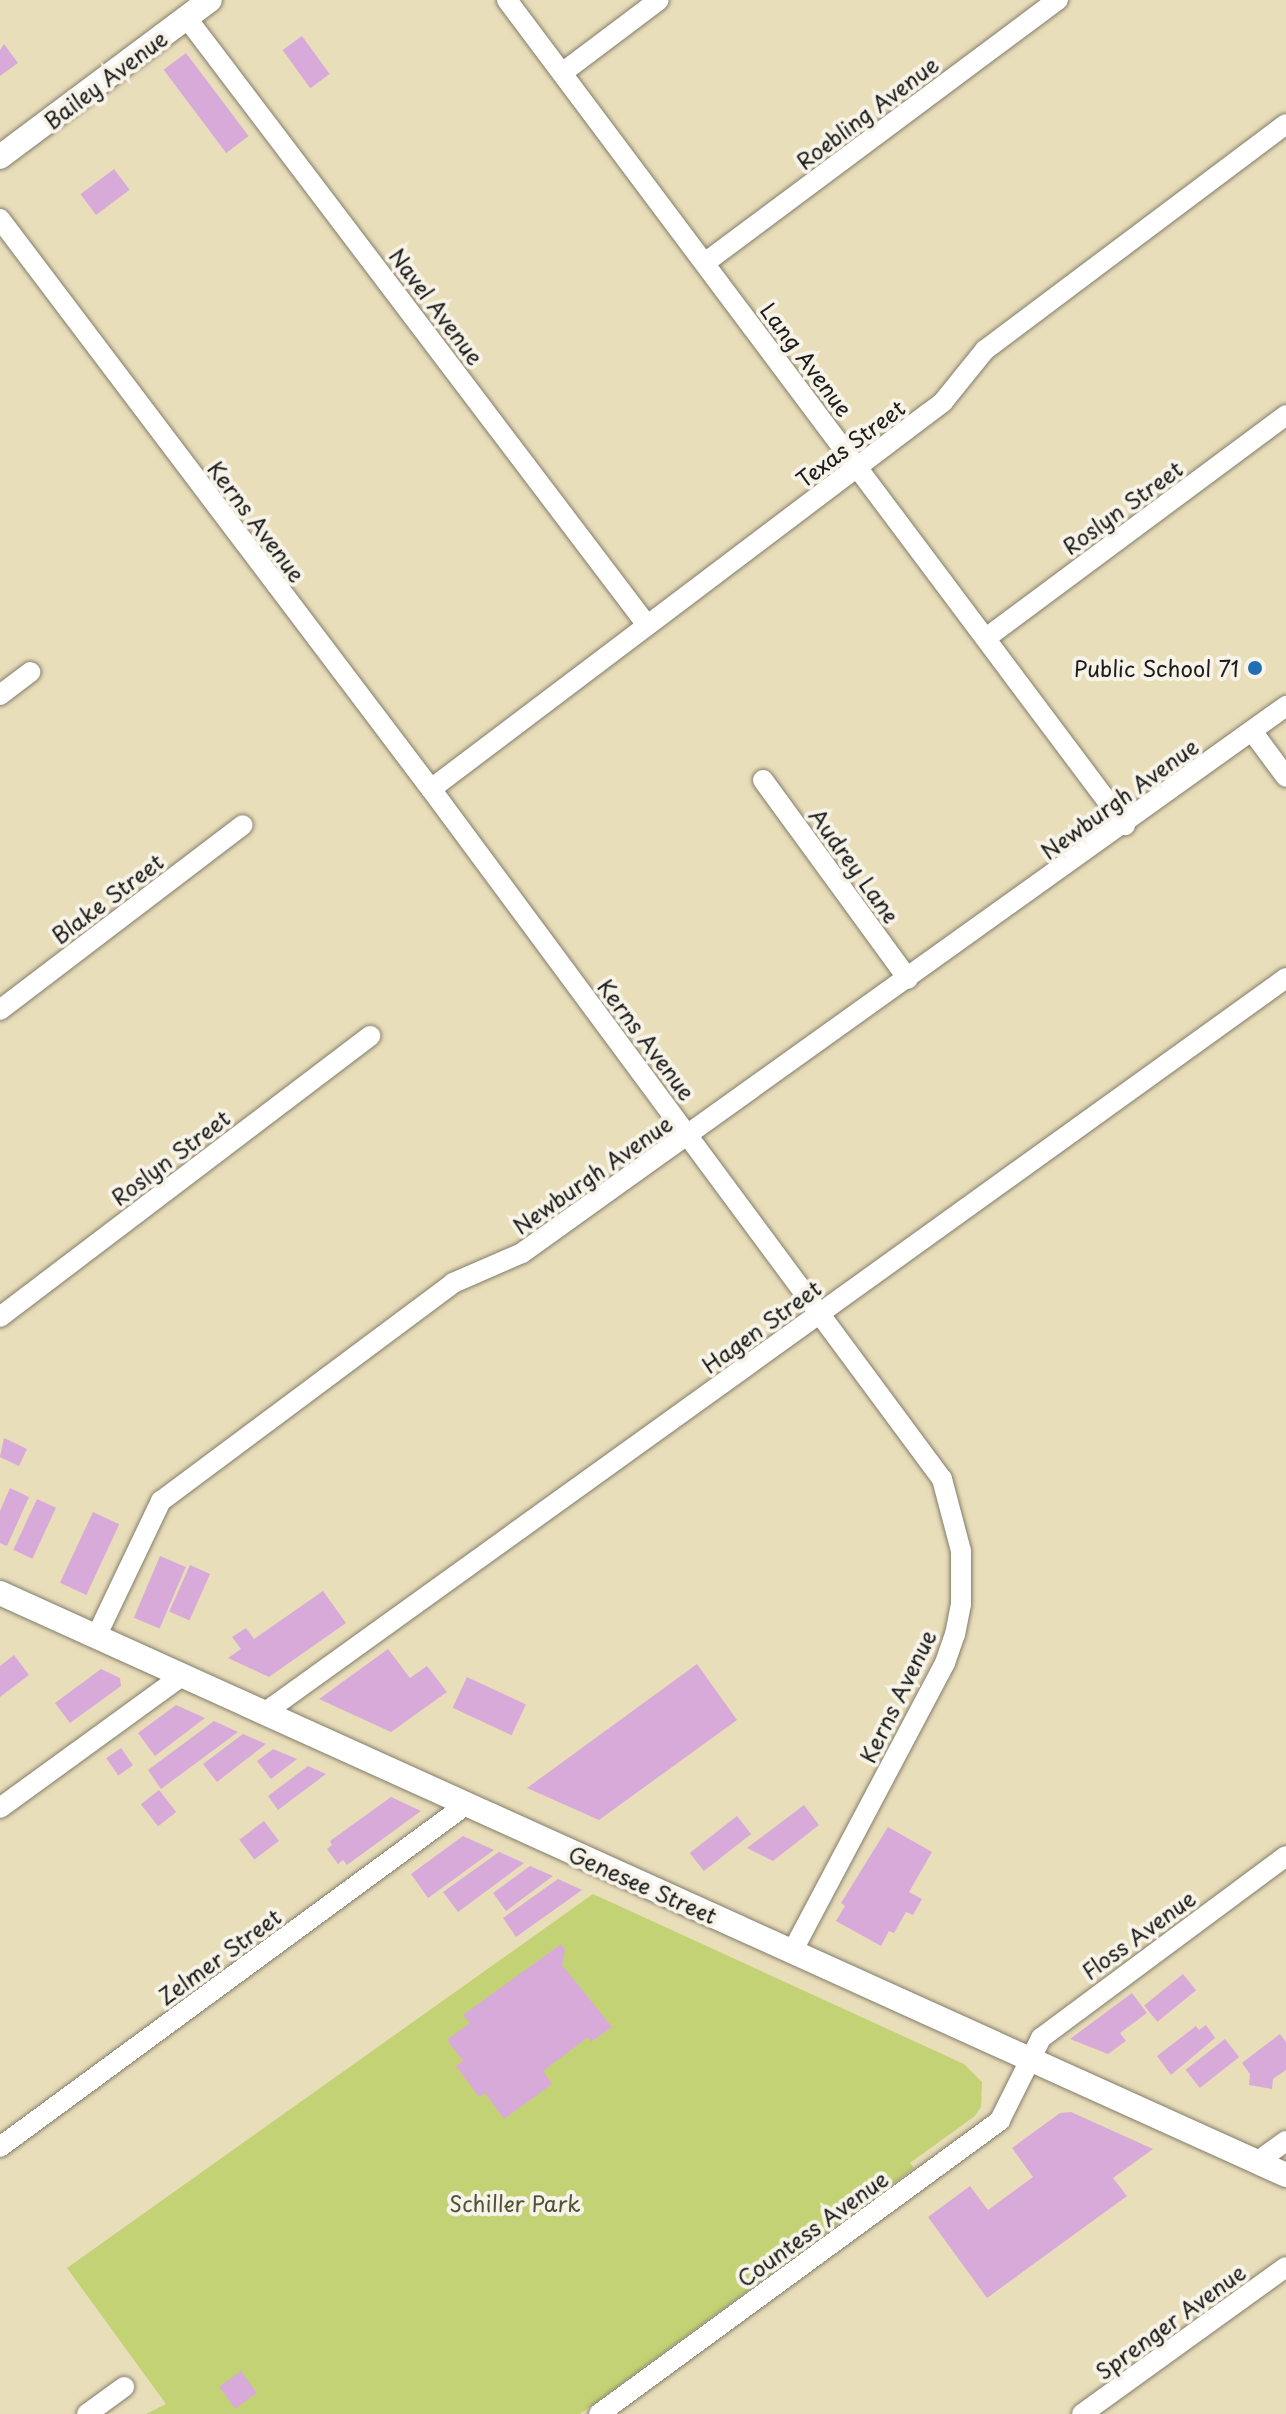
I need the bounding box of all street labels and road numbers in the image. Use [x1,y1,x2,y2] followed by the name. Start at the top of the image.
[38,24,172,134] street label: Bailey Avenue
[791,50,943,174] street label: Roebling Avenue
[384,242,490,370] street label: Navel Avenue
[756,297,858,421] street label: Lang Avenue
[790,393,910,493] street label: Texas Street
[1057,455,1187,559] street label: Roslyn Street
[203,456,311,586] street label: Kerns Avenue
[1035,732,1203,864] street label: Newburgh Avenue
[804,802,906,928] street label: Audrey Lane
[46,848,168,948] street label: Blake Street
[593,974,701,1104] street label: Kerns Avenue
[105,1104,235,1210] street label: Roslyn Street
[507,1109,677,1239] street label: Newburgh Avenue
[696,1274,826,1378] street label: Hagen Street
[854,1626,940,1766] street label: Kerns Avenue
[563,1839,723,1929] street label: Genesee Street
[1077,1884,1199,1984] street label: Floss Avenue
[152,1902,286,2010] street label: Zelmer Street
[732,2165,892,2291] street label: Countess Avenue
[1090,2258,1250,2384] street label: Sprenger Avenue

